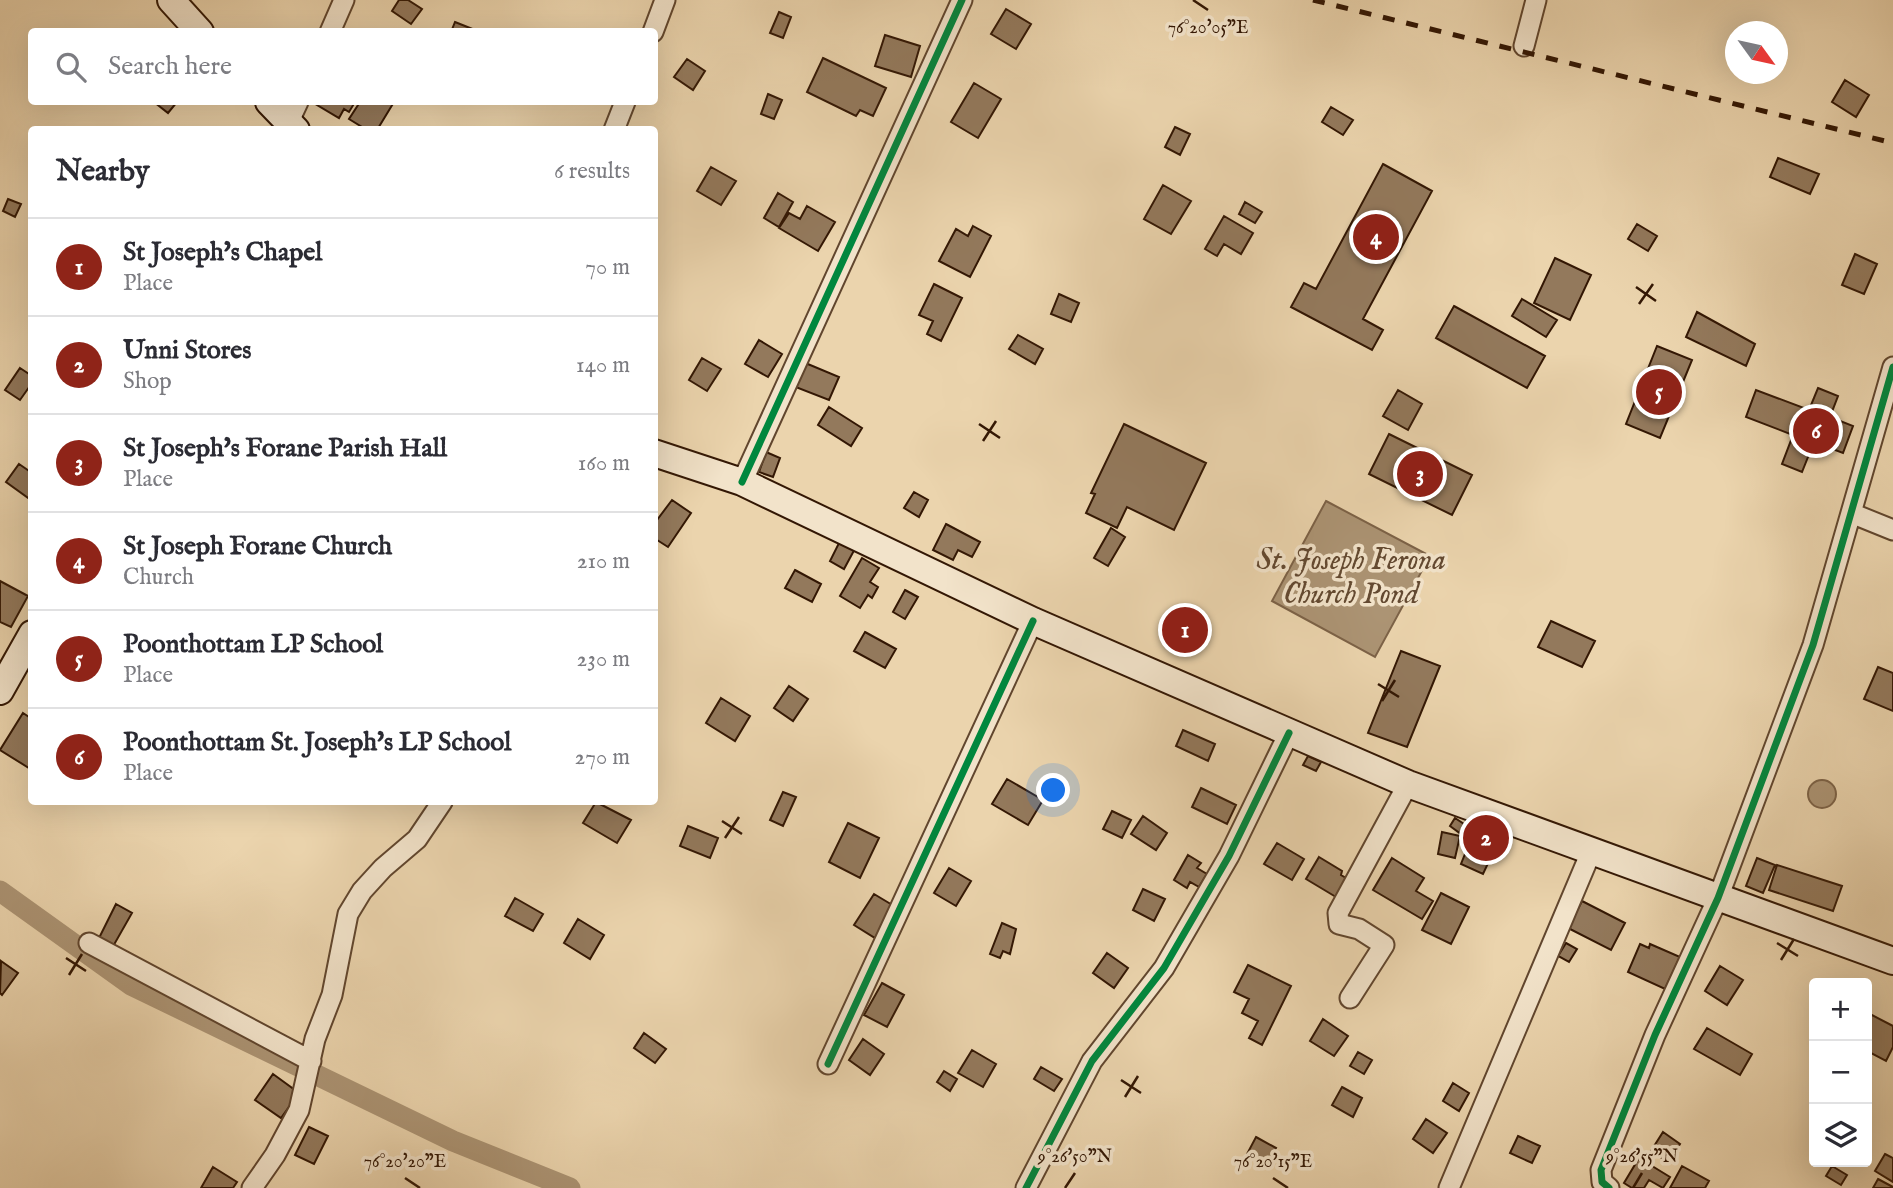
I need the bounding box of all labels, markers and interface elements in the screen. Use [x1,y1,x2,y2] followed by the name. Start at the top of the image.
[1168,17,1248,40] text: 76°20'05"E
[1725,21,1788,84] north arrow
[28,28,658,105] search box
[52,48,90,86] icon: search
[108,50,232,83] text: Search here
[56,153,149,191] text: Nearby
[554,157,630,186] text: 6 results
[1353,211,1399,263] pin: 4
[123,236,322,269] text: St Joseph's Chapel
[75,253,83,282] text: 1
[585,253,630,282] text: 70 m
[123,269,173,298] text: Place
[123,334,251,367] text: Unni Stores
[74,351,84,380] text: 2
[576,351,630,380] text: 140 m
[1636,366,1682,418] pin: 5
[123,367,172,396] text: Shop
[1793,405,1839,457] pin: 6
[123,432,447,465] text: St Joseph's Forane Parish Hall
[1397,448,1443,500] pin: 3
[75,449,83,478] text: 3
[578,449,630,478] text: 160 m
[123,465,173,494] text: Place
[123,530,392,563] text: St Joseph Forane Church
[1256,542,1446,614] water label: St. Joseph Ferona Church Pond
[73,547,85,576] text: 4
[577,547,630,576] text: 210 m
[123,563,194,592] text: Church
[1162,604,1208,656] pin: 1
[123,628,383,661] text: Poonthottam LP School
[75,645,83,674] text: 5
[577,645,630,674] text: 230 m
[123,661,173,690] text: Place
[123,726,511,759] text: Poonthottam St. Joseph's LP School
[74,743,84,772] text: 6
[575,743,630,772] text: 270 m
[123,759,173,788] text: Place
[1036,773,1070,807] your location
[1463,812,1509,864] pin: 2
[1809,978,1872,1167] map controls
[1809,978,1872,1041] button: +
[1809,1041,1872,1104] button: −
[1809,1104,1872,1167] button: layers
[1037,1146,1113,1169] text: 9°26'50"N
[1605,1146,1678,1169] text: 9°26'55"N
[364,1151,446,1174] text: 76°20'20"E
[1234,1151,1312,1174] text: 76°20'15"E

